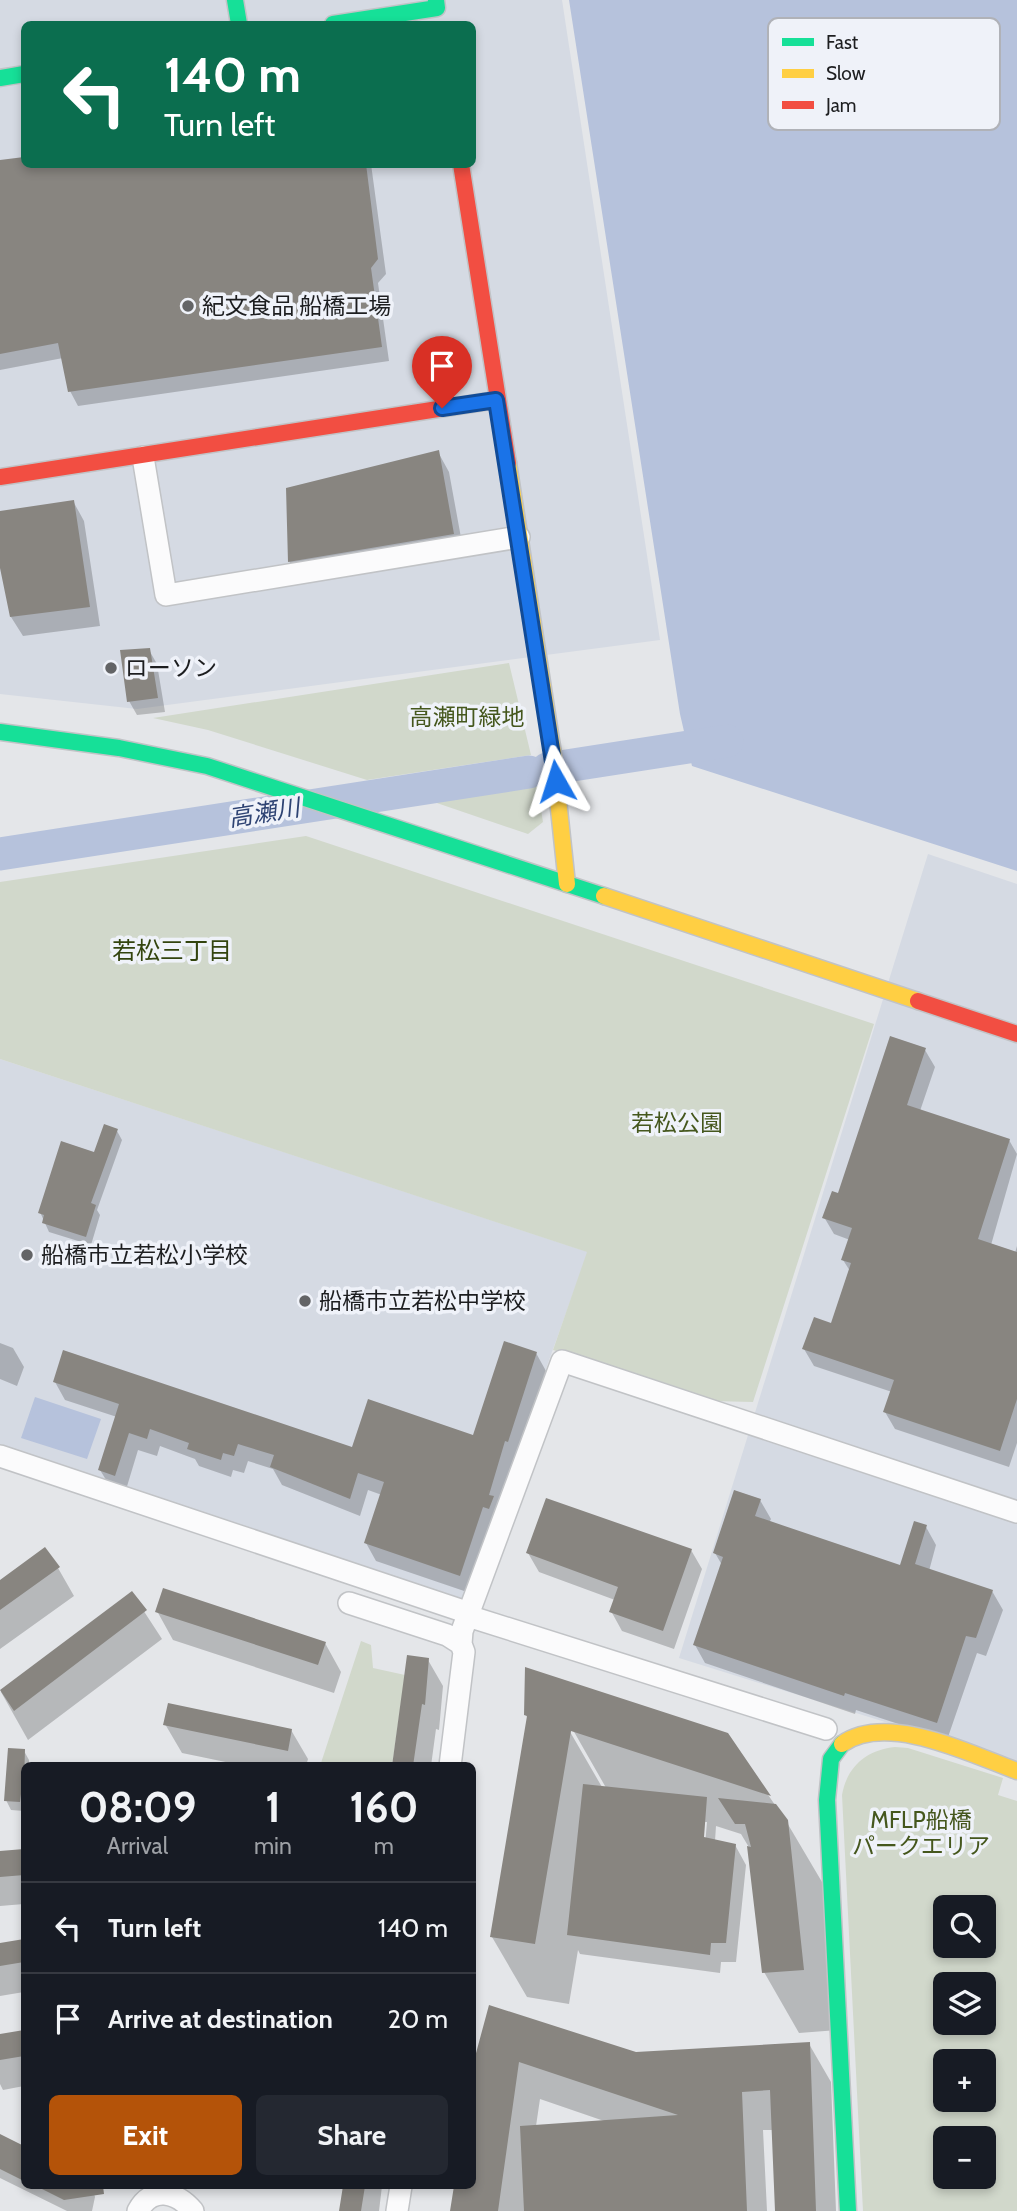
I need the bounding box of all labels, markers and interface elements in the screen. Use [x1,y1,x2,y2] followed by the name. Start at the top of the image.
[768,18,1000,130] legend
[826,31,859,54] text: Fast
[164,45,301,104] text: 140 m
[49,49,140,140] icon: left
[826,62,866,85] text: Slow
[825,94,856,117] text: Jam
[164,105,275,144] text: Turn left
[202,292,391,320] place label: 紀文食品 船橋工場
[180,298,196,314] marker: 紀文食品 船橋工場
[412,336,472,408] pin
[423,347,461,385] icon: arrive
[125,654,217,682] place label: ローソン
[103,660,119,676] marker: ローソン
[410,703,525,731] park label: 高瀬町緑地
[519,744,593,818] position arrow
[226,792,305,832] water label: 高瀬川
[112,936,232,965] district label: 若松三丁目
[631,1109,723,1137] park label: 若松公園
[41,1241,248,1269] place label: 船橋市立若松小学校
[19,1247,35,1263] marker: 船橋市立若松小学校
[319,1287,526,1315] place label: 船橋市立若松中学校
[297,1293,313,1309] marker: 船橋市立若松中学校
[79,1781,196,1833] text: 08:09
[265,1781,281,1833] text: 1
[350,1781,418,1833] text: 160
[852,1806,990,1860] park label: MFLP船橋 パークエリア
[107,1832,168,1860] text: Arrival
[254,1832,292,1860] text: min
[374,1832,394,1860] text: m
[933,1895,996,2189] map controls
[933,1895,996,1958] button: search
[49,1909,87,1947] icon: left
[108,1912,201,1944] text: Turn left
[378,1912,448,1944] text: 140 m
[933,1972,996,2035] button: layers
[49,2000,87,2038] icon: arrive
[108,2003,333,2035] text: Arrive at destination
[388,2003,448,2035] text: 20 m
[933,2049,996,2112] button: +
[49,2095,242,2175] button: Exit
[256,2095,448,2175] button: Share
[933,2126,996,2189] button: −

